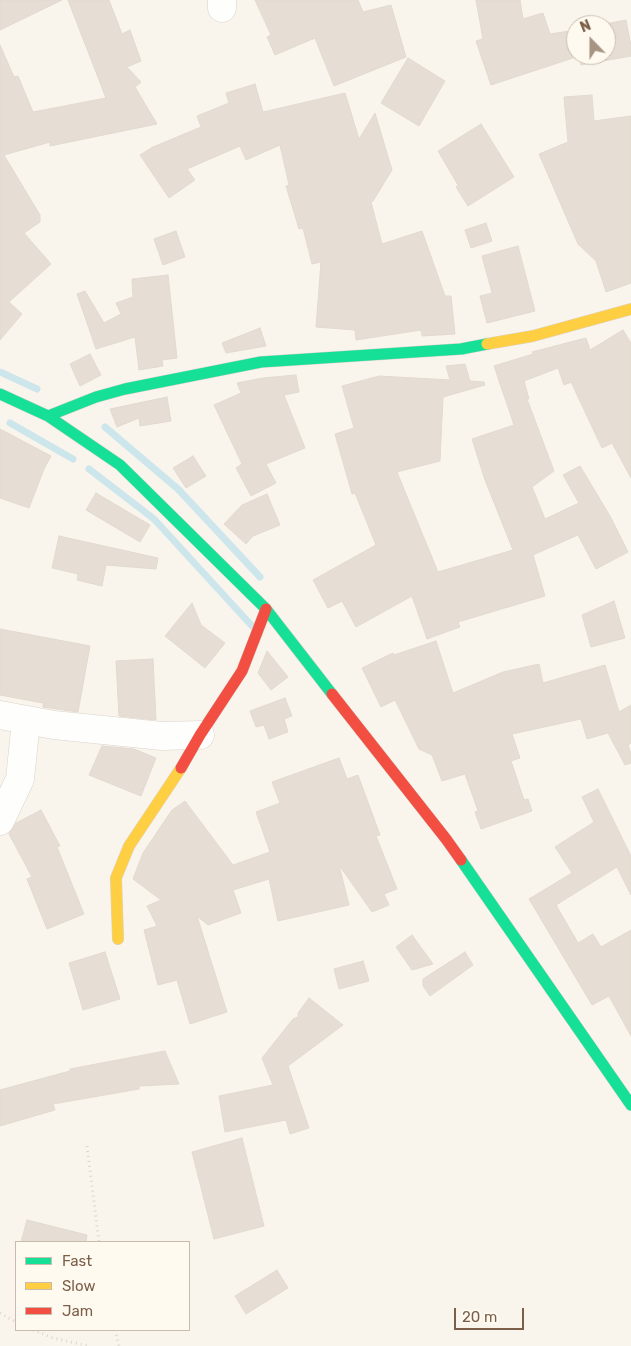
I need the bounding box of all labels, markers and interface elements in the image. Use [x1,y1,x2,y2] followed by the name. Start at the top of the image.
[566,15,616,65] north arrow
[578,17,593,36] text: N
[15,1241,190,1331] legend
[62,1252,92,1270] text: Fast
[62,1277,95,1295] text: Slow
[456,1298,526,1330] scale bar
[62,1302,93,1320] text: Jam
[462,1308,497,1326] text: 20 m

